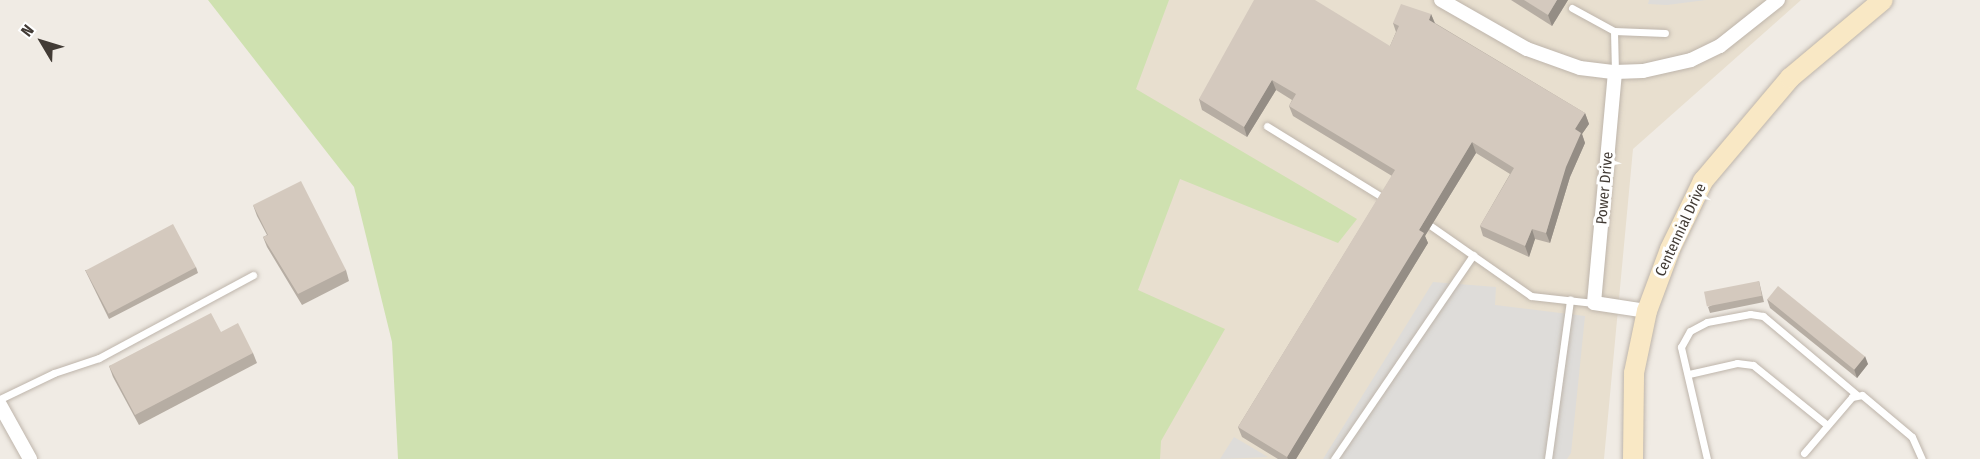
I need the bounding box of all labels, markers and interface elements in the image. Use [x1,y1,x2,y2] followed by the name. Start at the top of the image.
[12,12,72,72] north arrow
[17,21,38,40] text: N
[1593,151,1617,225] street label: Power Drive
[1652,181,1710,279] street label: Centennial Drive

